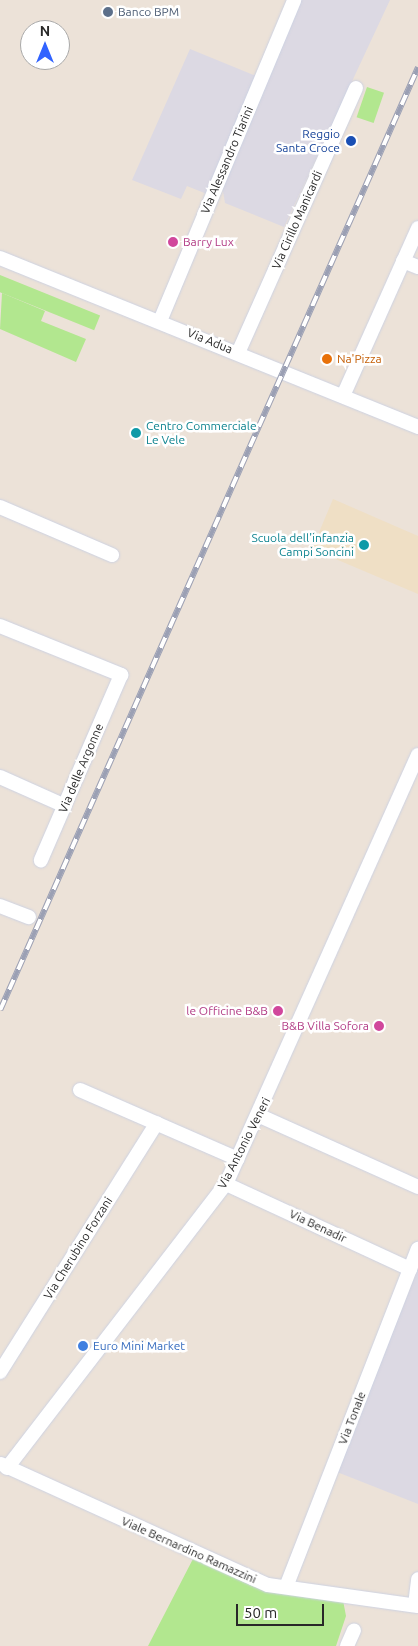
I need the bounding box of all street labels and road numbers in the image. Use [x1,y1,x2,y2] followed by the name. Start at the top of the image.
[198,104,256,216] street label: Via Alessandro Tiarini
[269,169,325,271] street label: Via Cirillo Manicardi
[185,325,235,357] street label: Via Adua
[56,721,106,815] street label: Via delle Argonne
[215,1095,273,1191] street label: Via Antonio Veneri
[41,1194,115,1302] street label: Via Cherubino Forzani
[287,1206,349,1246] street label: Via Benadir
[335,1389,369,1447] street label: Via Tonale
[119,1514,259,1586] street label: Viale Bernardino Ramazzini

